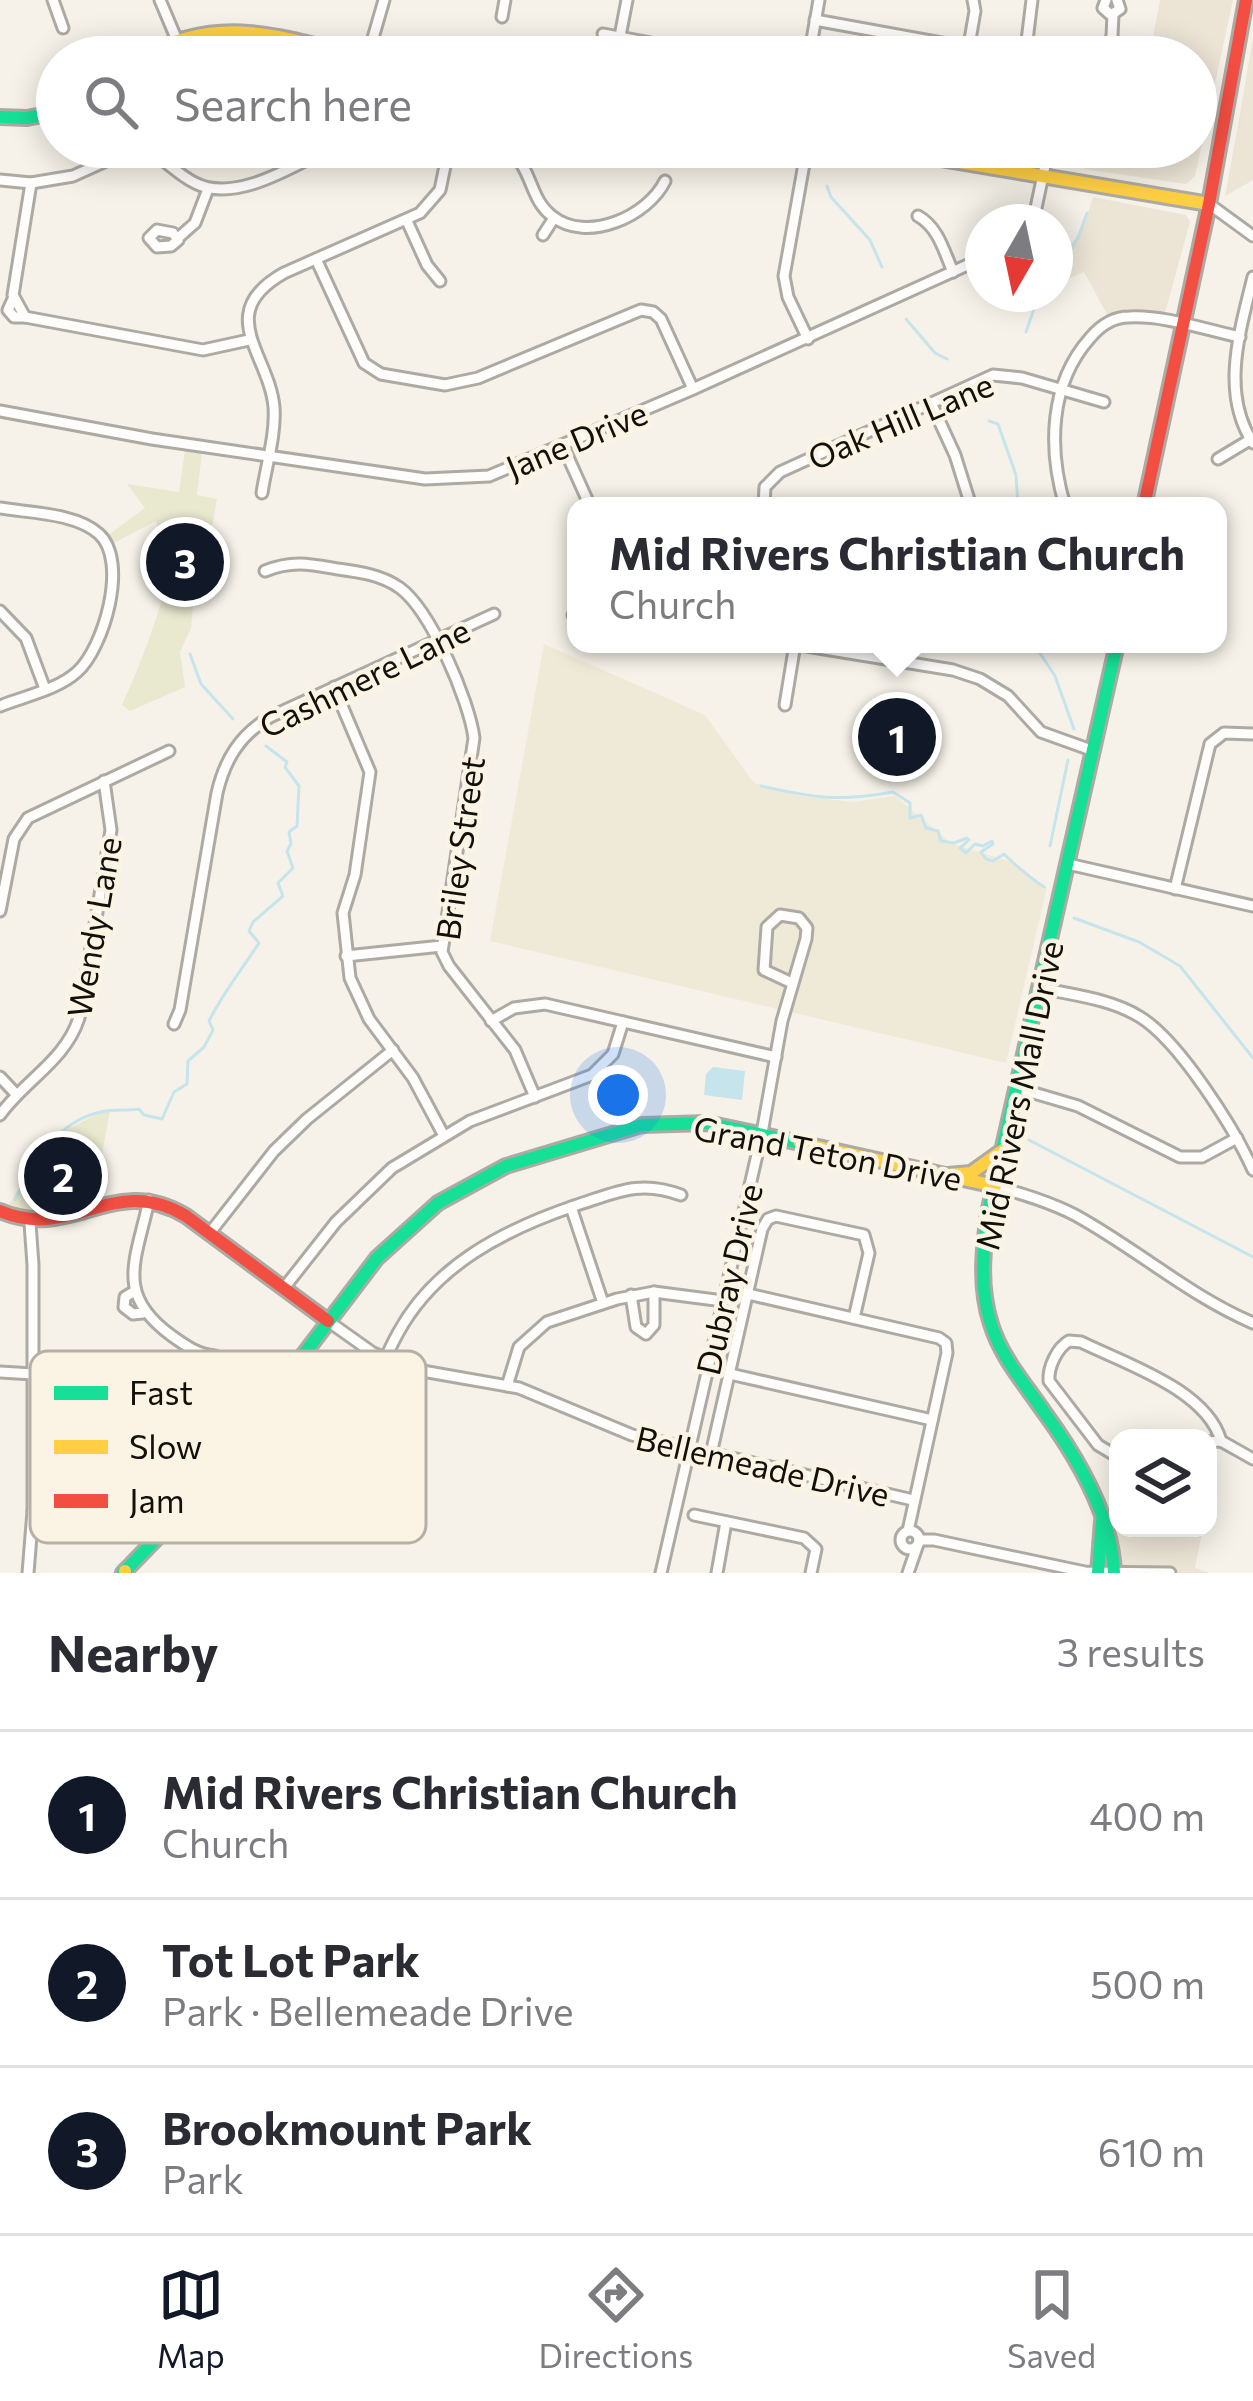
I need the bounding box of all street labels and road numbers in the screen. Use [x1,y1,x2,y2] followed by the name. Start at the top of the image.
[801,363,999,477] street label: Oak Hill Lane
[499,391,653,487] street label: Jane Drive
[252,608,476,746] street label: Cashmere Lane
[426,754,492,942] street label: Briley Street
[57,834,129,1020] street label: Wendy Lane
[965,937,1071,1253] street label: Mid Rivers Mall Drive
[690,1106,966,1198] street label: Grand Teton Drive
[686,1179,770,1379] street label: Dubray Drive
[632,1416,894,1514] street label: Bellemeade Drive

